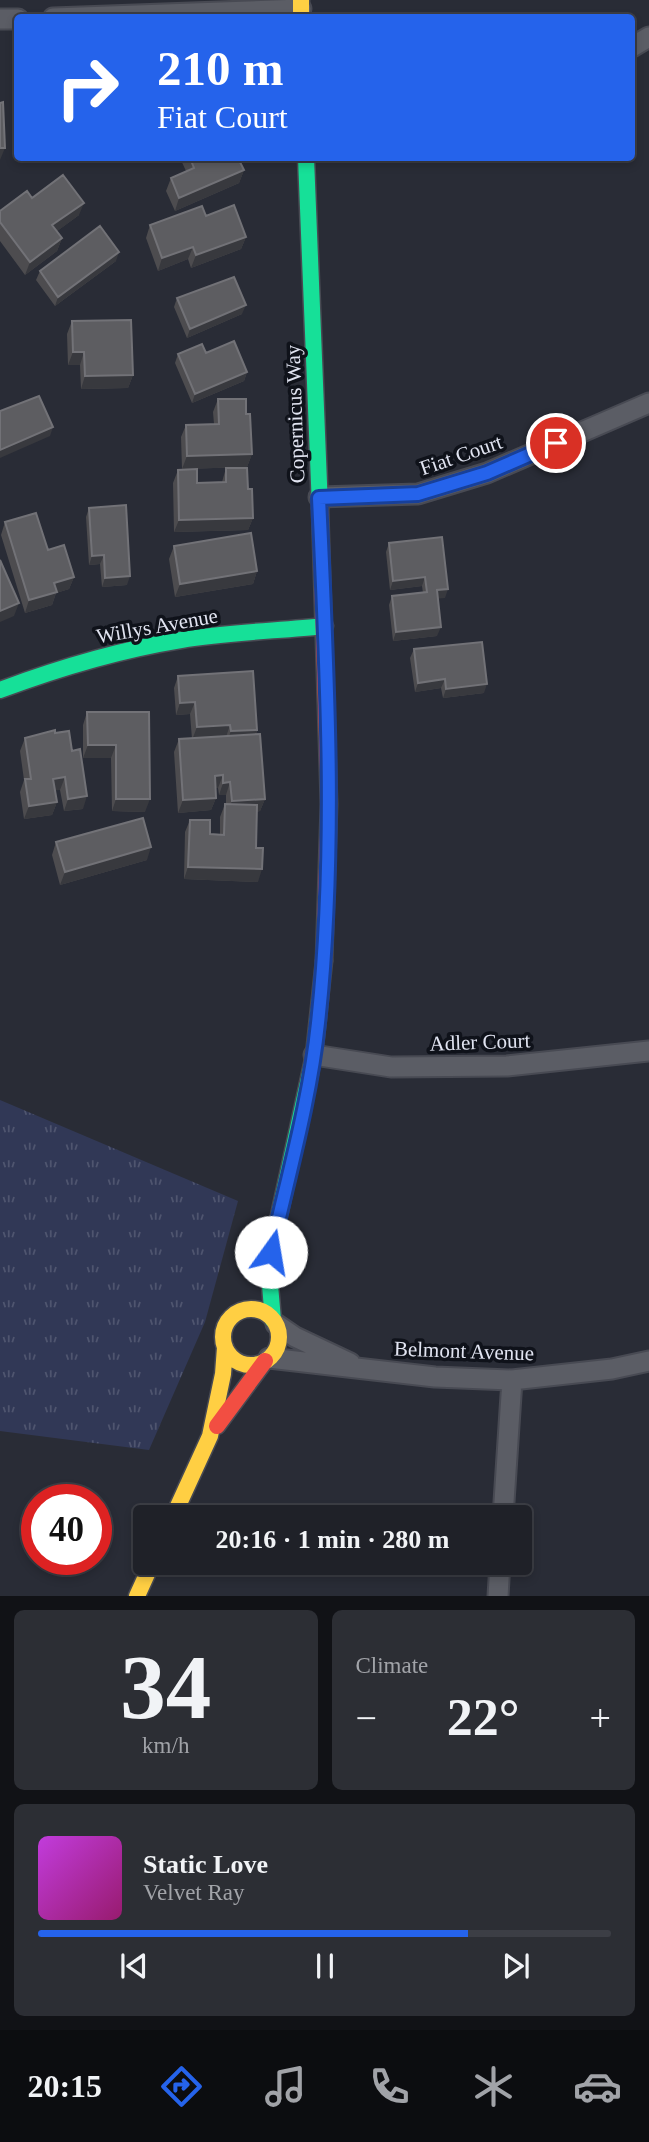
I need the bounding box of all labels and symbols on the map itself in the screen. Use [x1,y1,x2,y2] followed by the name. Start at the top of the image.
[281,344,309,484] street label: Copernicus Way
[526,413,586,473] pin
[417,430,506,480] street label: Fiat Court
[94,604,220,648] street label: Willys Avenue
[429,1028,531,1056] street label: Adler Court
[234,1215,308,1289] position arrow
[394,1337,534,1365] street label: Belmont Avenue
[21,1484,112,1575] speed limit sign: 40

